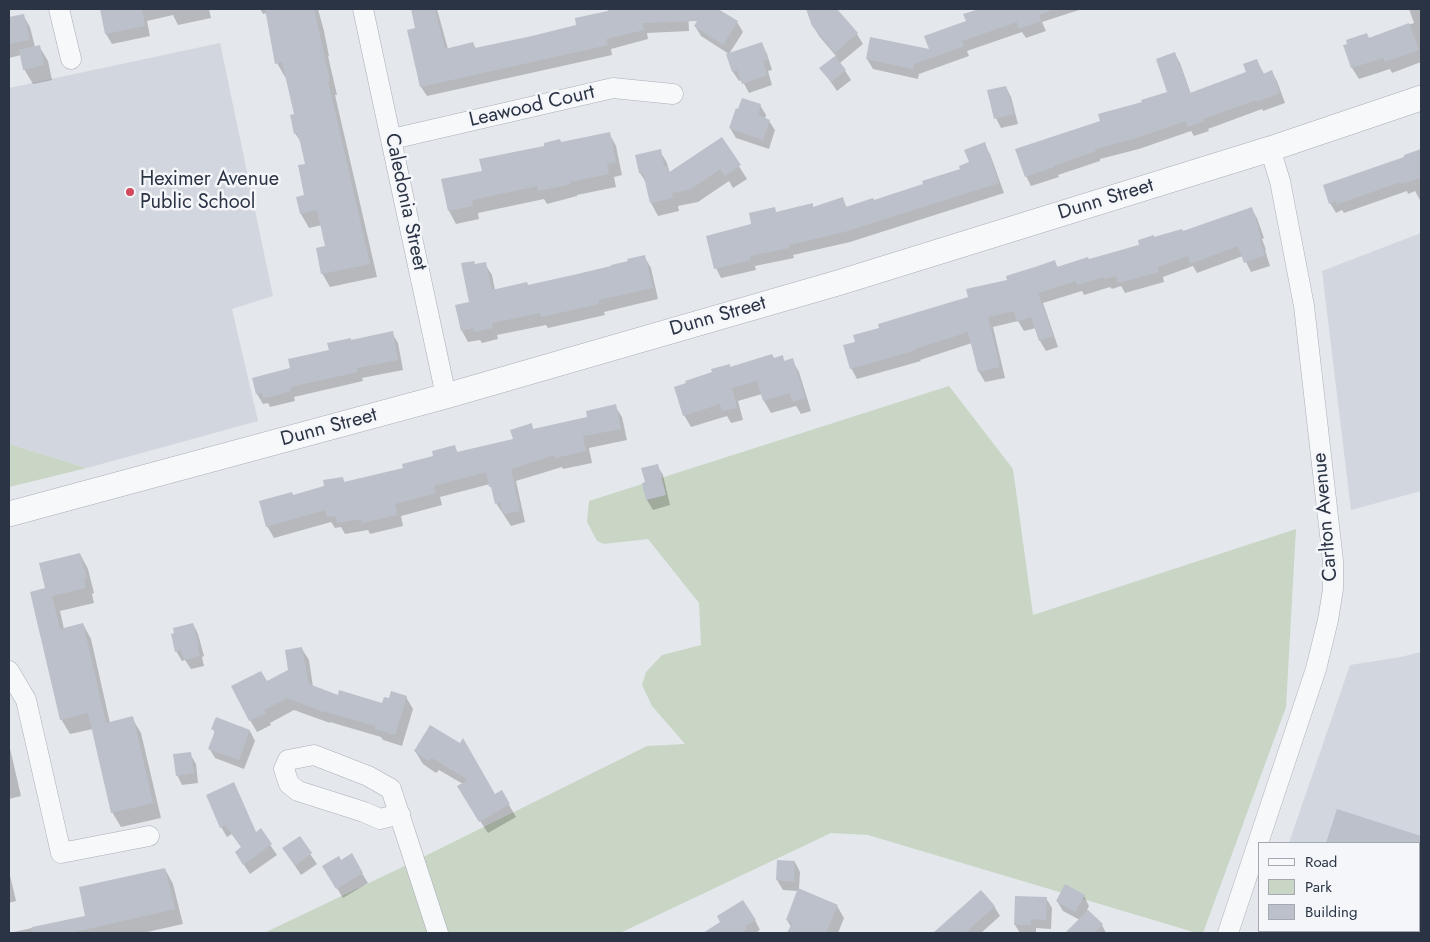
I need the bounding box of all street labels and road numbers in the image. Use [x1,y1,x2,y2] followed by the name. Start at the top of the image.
[467,81,597,133] street label: Leawood Court
[379,131,431,273] street label: Caledonia Street
[1055,174,1157,226] street label: Dunn Street
[667,292,769,342] street label: Dunn Street
[278,404,380,452] street label: Dunn Street
[1308,452,1344,582] street label: Carlton Avenue

